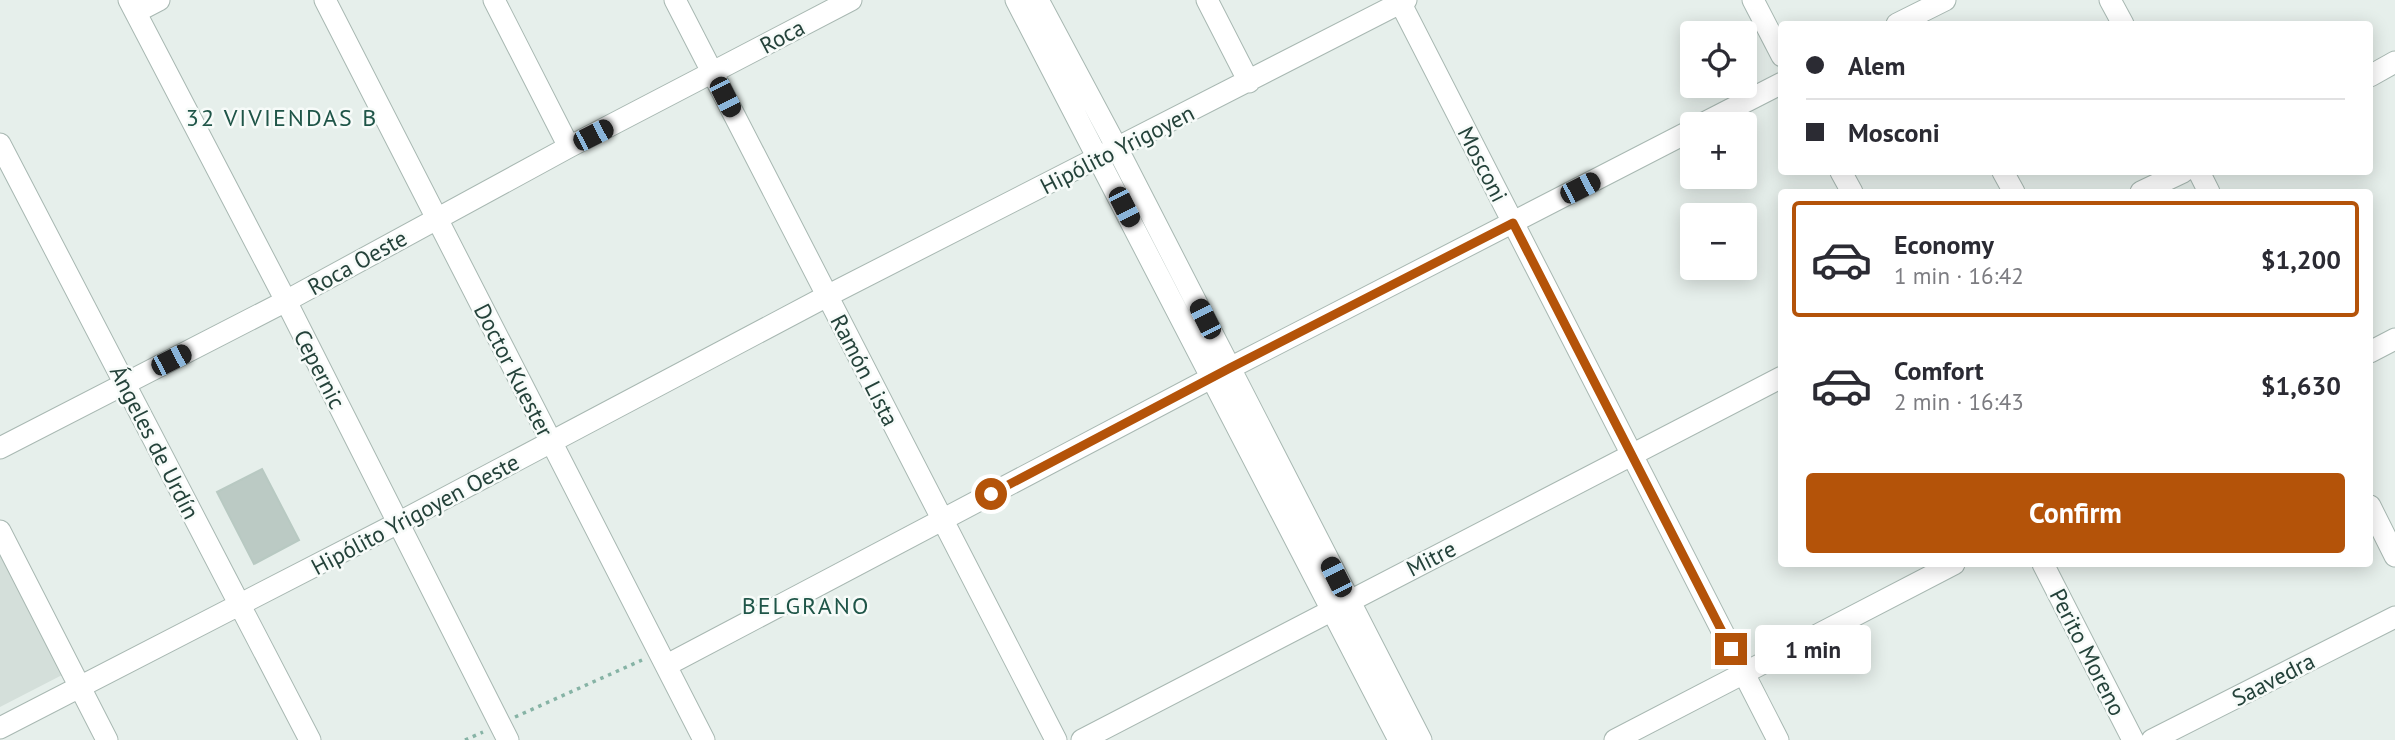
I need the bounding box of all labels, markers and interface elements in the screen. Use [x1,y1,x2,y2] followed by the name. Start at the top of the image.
[755,12,809,60] street label: Roca
[1680,21,1757,280] map controls
[1680,21,1757,98] button: locate
[1848,49,1906,82] text: Alem
[707,74,744,120] car
[1035,98,1199,200] street label: Hipólito Yrigoyen
[186,102,378,133] district label: 32 VIVIENDAS B
[1680,112,1757,189] button: +
[570,116,617,154] car
[1848,116,1940,149] text: Mosconi
[1452,121,1514,207] street label: Mosconi
[1557,169,1604,207] car
[1106,184,1143,230] car
[1680,203,1757,280] button: −
[302,223,412,301] street label: Roca Oeste
[1810,228,1873,291] icon: car
[1894,228,1994,261] text: Economy
[2261,243,2341,276] text: $1,200
[1894,261,2024,290] text: 1 min · 16:42
[1187,296,1224,342] car
[468,298,560,442] street label: Doctor Kuester
[824,309,906,431] street label: Ramón Lista
[288,325,352,413] street label: Cepernic
[148,341,195,379] car
[1810,354,1873,417] icon: car
[1894,354,1984,387] text: Comfort
[104,360,206,524] street label: Ángeles de Urdín
[2261,369,2341,402] text: $1,630
[1894,387,2024,416] text: 2 min · 16:43
[306,447,524,581] street label: Hipólito Yrigoyen Oeste
[1806,473,2345,553] button: Confirm
[975,478,1007,510] route start
[1401,533,1461,583] street label: Mitre
[1318,554,1355,600] car
[2044,584,2132,720] street label: Perito Moreno
[742,590,870,621] district label: BELGRANO
[1756,624,1871,674] callout: 1 min
[1715,633,1747,665] route end
[1785,635,1841,664] text: 1 min
[2227,646,2319,712] street label: Saavedra

